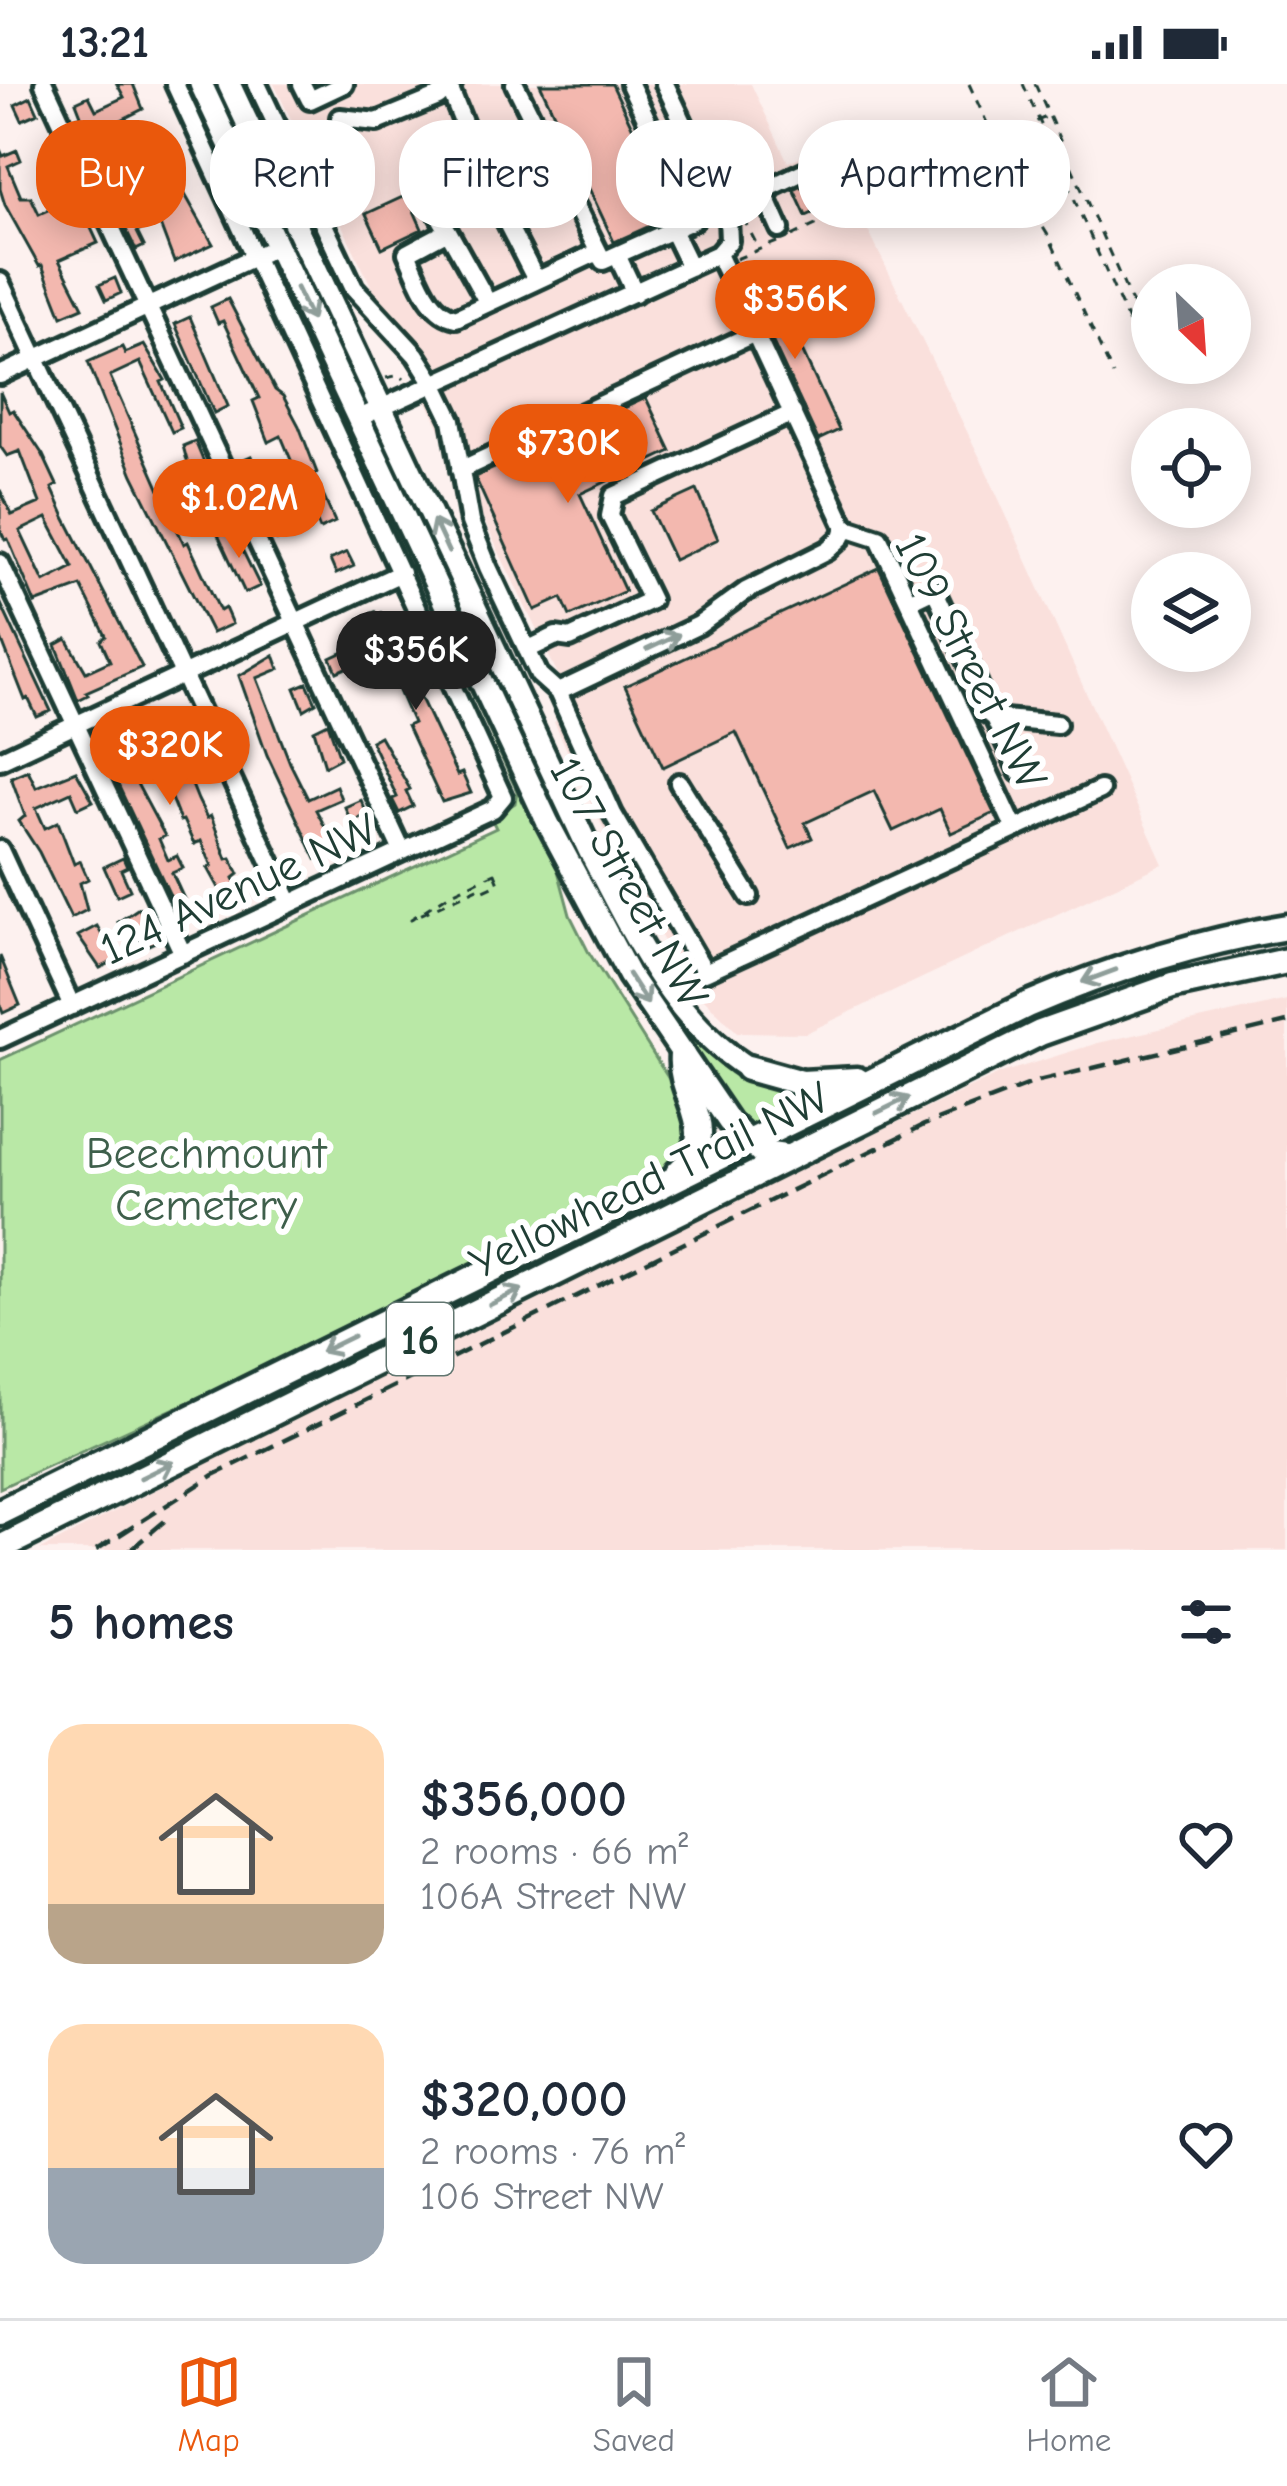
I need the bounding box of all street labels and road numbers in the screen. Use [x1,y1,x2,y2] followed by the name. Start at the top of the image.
[884,525,1058,798] street label: 109 Street NW
[539,748,719,1017] street label: 107 Street NW
[92,802,385,976] street label: 124 Avenue NW
[461,1070,837,1289] street label: Yellowhead Trail NW
[387,1303,453,1375] road number: 16

